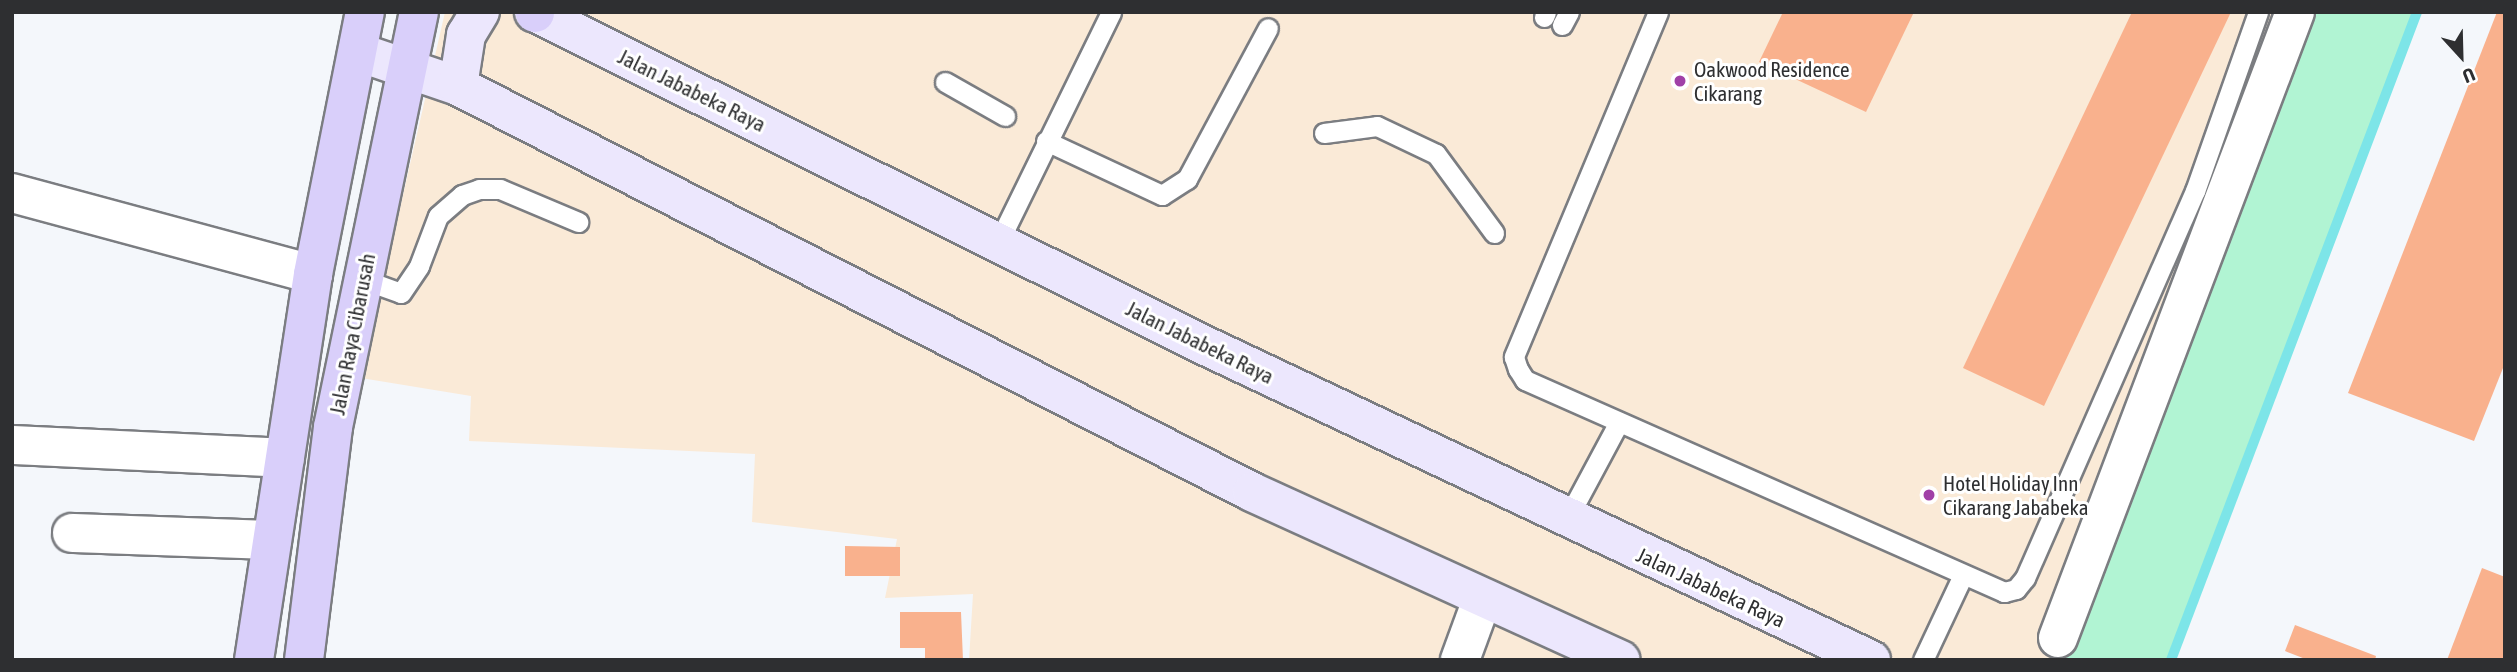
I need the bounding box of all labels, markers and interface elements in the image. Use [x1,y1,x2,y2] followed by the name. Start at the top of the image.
[2426,21,2496,91] north arrow
[614,43,770,137] street label: Jalan Jababeka Raya
[1694,56,1849,106] place label: Oakwood Residence Cikarang
[2460,63,2478,88] text: U
[1672,73,1688,89] marker: Oakwood Residence Cikarang
[324,251,380,417] street label: Jalan Raya Cibarusah
[1122,295,1278,389] street label: Jalan Jababeka Raya
[1943,470,2089,520] place label: Hotel Holiday Inn Cikarang Jababeka
[1921,487,1937,503] marker: Hotel Holiday Inn Cikarang Jababeka
[1633,542,1789,632] street label: Jalan Jababeka Raya

